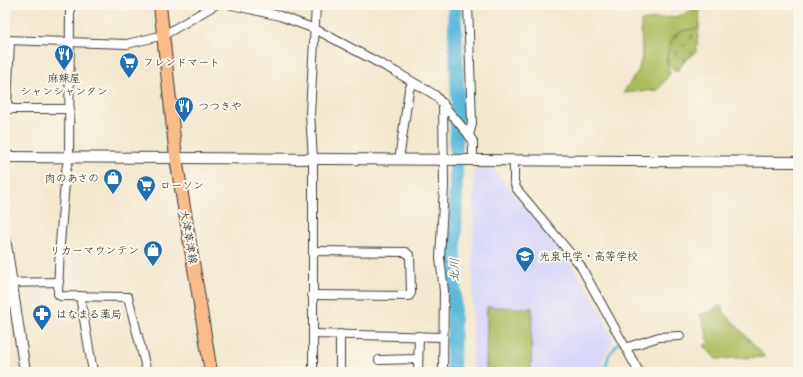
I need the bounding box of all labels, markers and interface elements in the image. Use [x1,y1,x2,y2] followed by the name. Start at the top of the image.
[53,43,75,71] restaurant icon: 麻辣屋 シャンシャンタン
[118,51,140,79] supermarket icon: フレンドマート
[143,55,220,69] place label: フレンドマート
[20,71,108,98] place label: 麻辣屋 シャンシャンタン
[173,95,195,123] restaurant icon: つつきや
[198,99,242,113] place label: つつきや
[102,167,124,195] shop icon: 肉のあさの
[45,171,99,185] place label: 肉のあさの
[135,174,157,202] supermarket icon: ローソン
[160,178,204,192] place label: ローソン
[177,209,201,265] street label: 大津草津線
[142,239,164,267] shop icon: リカーマウンテン
[50,243,139,257] place label: リカーマウンテン
[514,245,536,273] school or university icon: 光泉中学・高等学校
[539,249,638,263] place label: 光泉中学・高等学校
[446,258,462,282] water label: 北川
[31,303,53,331] pharmacy icon: はなまる薬局
[56,307,122,321] place label: はなまる薬局

